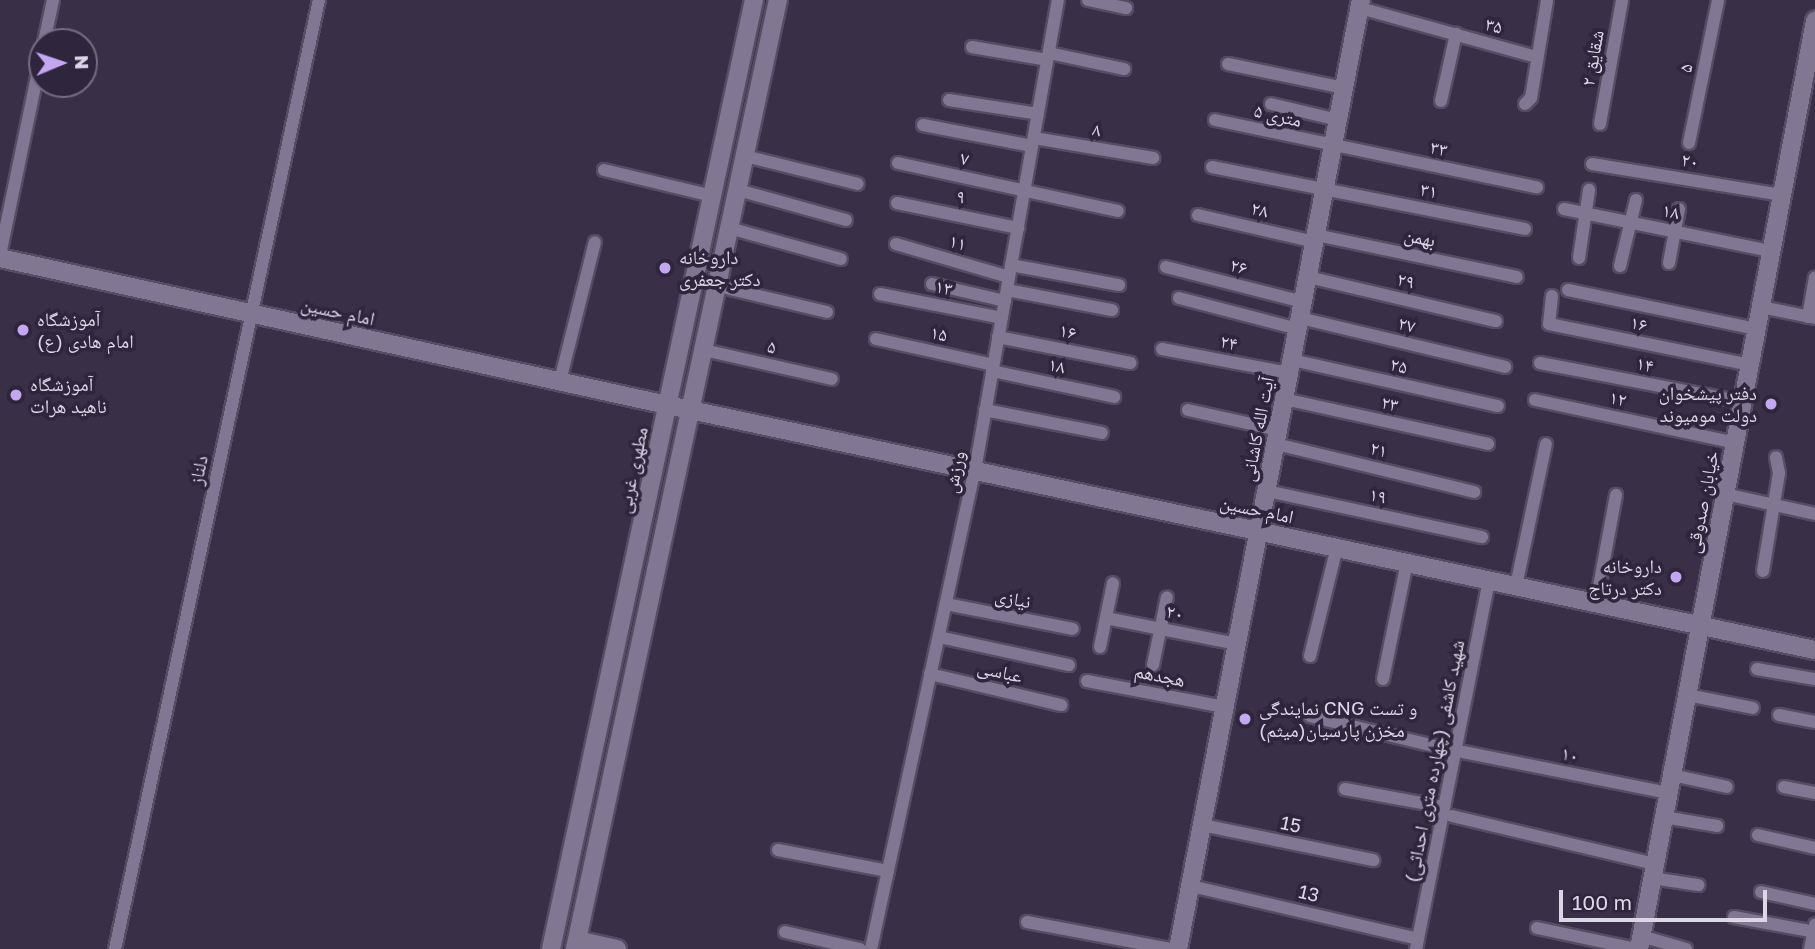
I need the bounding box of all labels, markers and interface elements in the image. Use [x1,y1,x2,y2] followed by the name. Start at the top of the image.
[1483,12,1505,38] street label: ۳۵
[28,28,98,98] north arrow
[1576,28,1608,88] street label: شقایق ۲
[71,55,94,70] text: N
[1673,62,1697,74] street label: ۵
[1252,98,1304,132] street label: ۵ متری
[1091,117,1103,141] street label: ۸
[1428,135,1450,161] street label: ۳۳
[958,146,972,170] street label: ۷
[1680,147,1700,173] street label: ۲۰
[1418,177,1440,203] street label: ۳۱
[954,184,968,208] street label: ۹
[1249,196,1271,222] street label: ۲۸
[1660,198,1682,224] street label: ۱۸
[1402,223,1438,251] street label: بهمن
[947,229,969,255] street label: ۱۱
[679,246,761,290] place label: داروخانه دکتر جعفری
[1228,253,1250,279] street label: ۲۶
[657,260,673,276] marker: داروخانه دکتر جعفری
[1395,267,1417,293] street label: ۲۹
[933,274,955,300] street label: ۱۳
[299,292,377,330] street label: امام حسین
[37,308,134,352] place label: آموزشگاه امام هادی (ع)
[1628,310,1650,336] street label: ۱۶
[1396,311,1418,337] street label: ۲۷
[1057,318,1079,344] street label: ۱۶
[928,320,950,346] street label: ۱۵
[15,322,31,338] marker: آموزشگاه امام هادی (ع)
[1218,329,1240,355] street label: ۲۴
[765,334,779,358] street label: ۵
[1634,351,1656,377] street label: ۱۴
[1046,352,1068,378] street label: ۱۸
[1388,352,1410,378] street label: ۲۵
[30,373,107,417] place label: آموزشگاه ناهید هرات
[1236,375,1278,483] street label: آیت الله کاشانی
[1659,382,1757,426] place label: دفتر پیشخوان دولت مومیوند
[1607,385,1629,411] street label: ۱۲
[8,387,24,403] marker: آموزشگاه ناهید هرات
[1379,390,1401,416] street label: ۲۳
[1763,396,1779,412] marker: دفتر پیشخوان دولت مومیوند
[612,425,652,515] street label: مطهری غربی
[1368,436,1390,462] street label: ۲۱
[939,449,969,495] street label: ورزش
[1681,449,1723,555] street label: خیابان صدوقی
[184,453,212,487] street label: دلناز
[1367,482,1389,508] street label: ۱۹
[1218,490,1296,528] street label: امام حسین
[1588,555,1662,599] place label: داروخانه دکتر درتاج
[1668,569,1684,585] marker: داروخانه دکتر درتاج
[993,583,1033,613] street label: نیازی
[1164,599,1186,625] street label: ۲۰
[1399,638,1469,884] street label: شهید کاشفی (چهارده متری احداثی)
[975,655,1025,687] street label: عباسی
[1133,659,1187,691] street label: هجدهم
[1259,697,1417,741] place label: نمایندگی CNG و تست مخزن پارسیان(میثم)
[1237,711,1253,727] marker: نمایندگی CNG و تست مخزن پارسیان(میثم)
[1559,741,1581,767] street label: ۱۰
[1279,811,1303,837] street label: 15
[1563,876,1771,920] scale bar
[1297,880,1321,906] street label: 13
[1572,889,1632,915] text: 100 m

